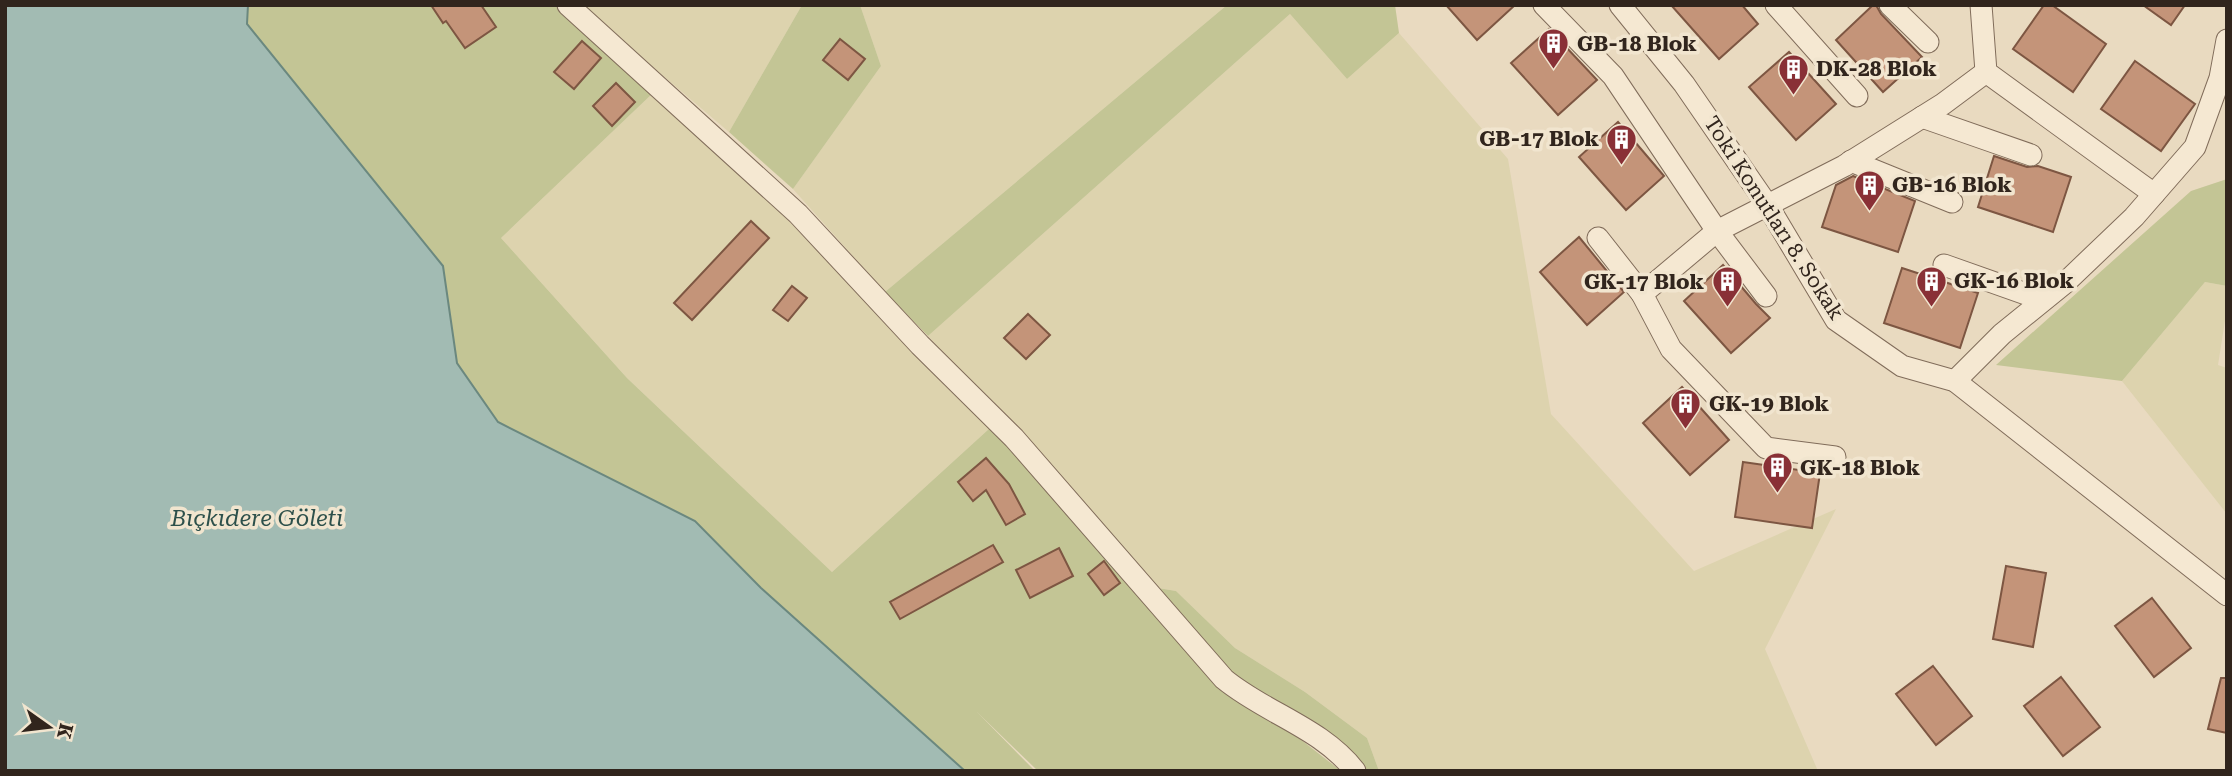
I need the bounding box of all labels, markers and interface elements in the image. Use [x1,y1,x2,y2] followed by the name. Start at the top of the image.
[1537,27,1571,71] building icon: GB-18 Blok
[1577,32,1697,56] place label: GB-18 Blok
[1776,52,1810,96] building icon: DK-28 Blok
[1816,57,1937,81] place label: DK-28 Blok
[1699,112,1849,324] street label: Toki Konutları 8. Sokak
[1605,122,1639,166] building icon: GB-17 Blok
[1479,127,1600,151] place label: GB-17 Blok
[1852,168,1886,212] building icon: GB-16 Blok
[1892,173,2012,197] place label: GB-16 Blok
[1914,264,1948,308] building icon: GK-16 Blok
[1710,265,1744,309] building icon: GK-17 Blok
[1954,269,2075,293] place label: GK-16 Blok
[1584,270,1704,294] place label: GK-17 Blok
[1669,387,1703,431] building icon: GK-19 Blok
[1709,392,1830,416] place label: GK-19 Blok
[1760,451,1794,495] building icon: GK-18 Blok
[1800,456,1921,480] place label: GK-18 Blok
[170,505,343,532] water label: Bıçkıdere Göleti
[14,692,84,762] north arrow
[52,721,78,741] text: K

